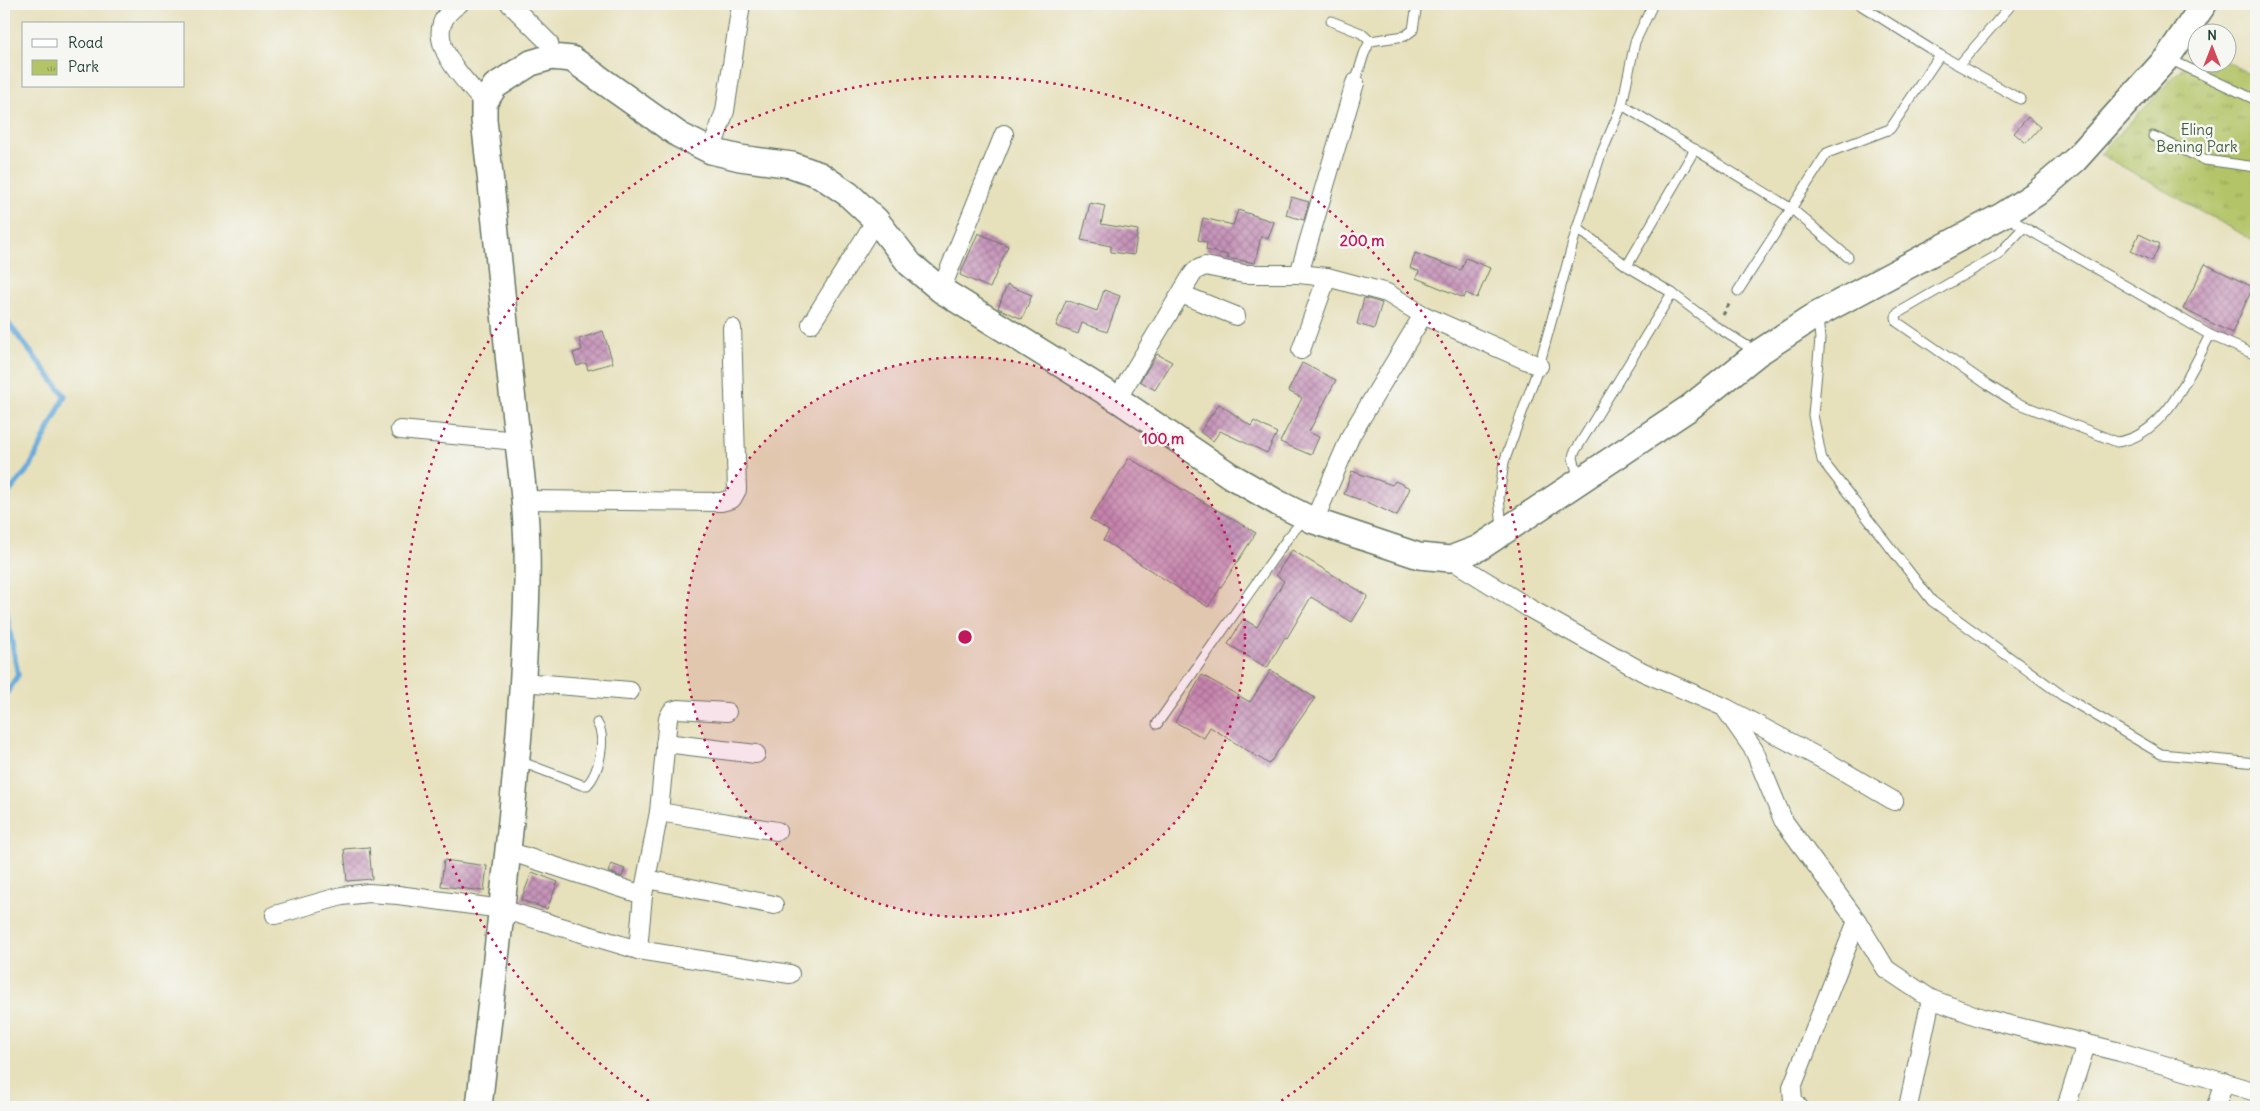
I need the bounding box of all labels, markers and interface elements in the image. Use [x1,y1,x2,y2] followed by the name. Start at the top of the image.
[22,22,185,88] legend
[2188,22,2238,72] north arrow
[2207,26,2217,44] text: N
[68,33,103,52] text: Road
[68,57,99,76] text: Park
[2156,120,2238,156] park label: Eling Bening Park
[1340,231,1384,250] text: 200 m
[1142,429,1184,448] text: 100 m
[956,628,974,646] centre of rings

